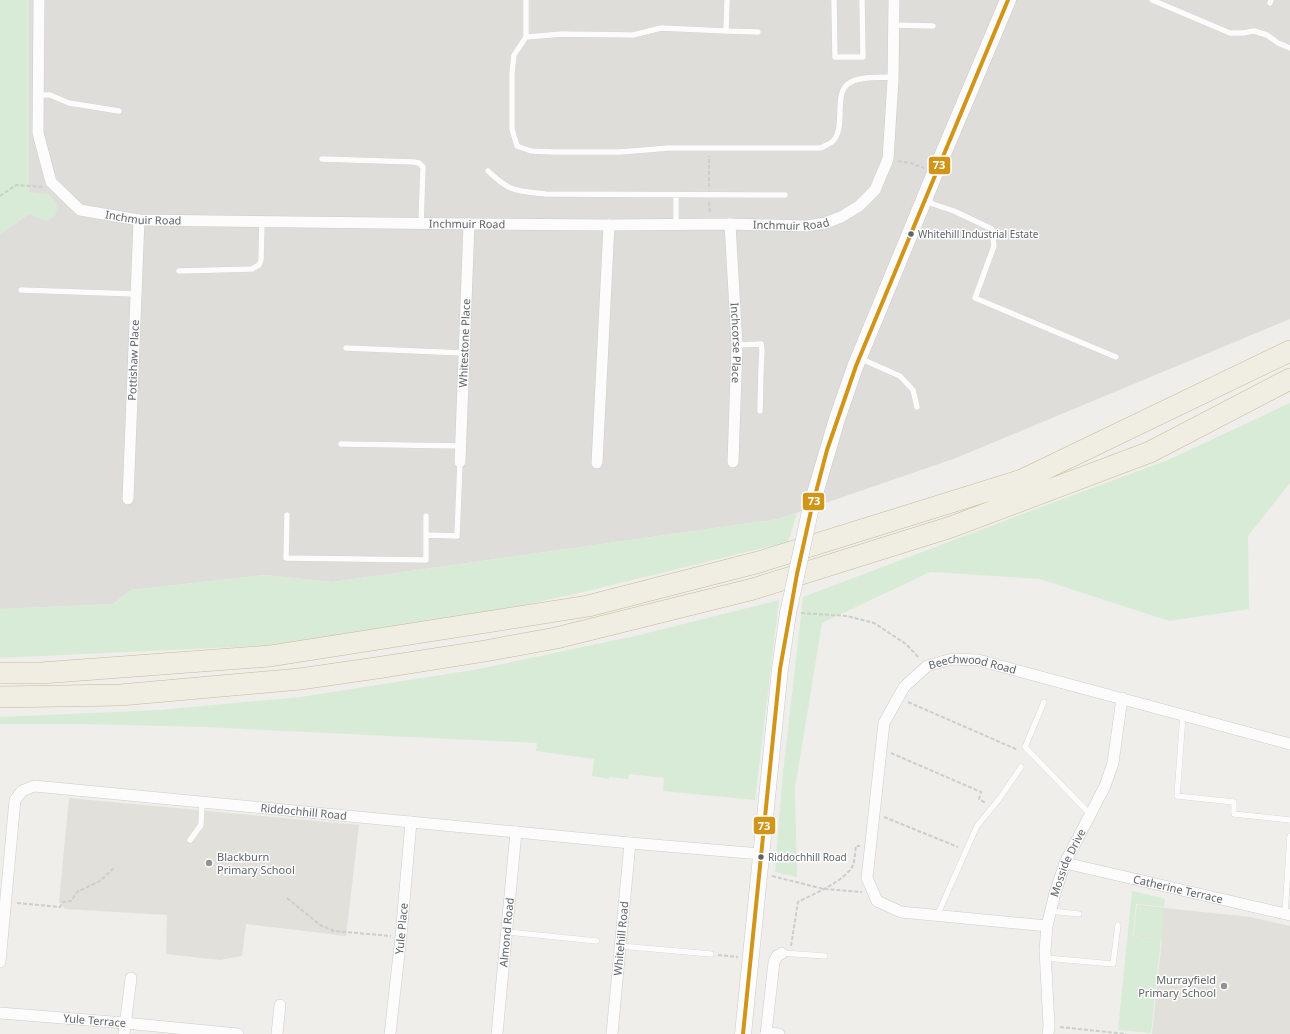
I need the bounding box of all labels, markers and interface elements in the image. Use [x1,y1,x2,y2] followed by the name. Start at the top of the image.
[928,156,951,175] line badge: 73
[933,157,945,172] text: 73
[104,206,181,228] street label: Inchmuir Road
[753,214,831,233] street label: Inchmuir Road
[429,216,505,231] street label: Inchmuir Road
[918,227,1039,241] place label: Whitehill Industrial Estate
[906,229,916,239] marker: Whitehill Industrial Estate
[455,298,473,388] street label: Whitestone Place
[728,302,745,383] street label: Inchcorse Place
[124,319,142,401] street label: Pottishaw Place
[802,492,825,511] line badge: 73
[808,493,820,508] text: 73
[927,651,1018,677] street label: Beechwood Road
[260,800,348,823] street label: Riddochhill Road
[753,816,776,835] line badge: 73
[758,818,770,833] text: 73
[1046,826,1089,899] street label: Mosside Drive
[217,849,295,877] place label: Blackburn Primary School
[768,850,847,864] place label: Riddochhill Road
[756,852,766,862] marker: Riddochhill Road
[204,858,214,868] marker: Blackburn Primary School
[1132,871,1224,906] street label: Catherine Terrace
[495,897,517,968] street label: Almond Road
[610,900,631,976] street label: Whitehill Road
[391,902,411,955] street label: Yule Place
[1138,972,1216,1000] place label: Murrayfield Primary School
[1219,981,1229,991] marker: Murrayfield Primary School
[63,1010,127,1030] street label: Yule Terrace

